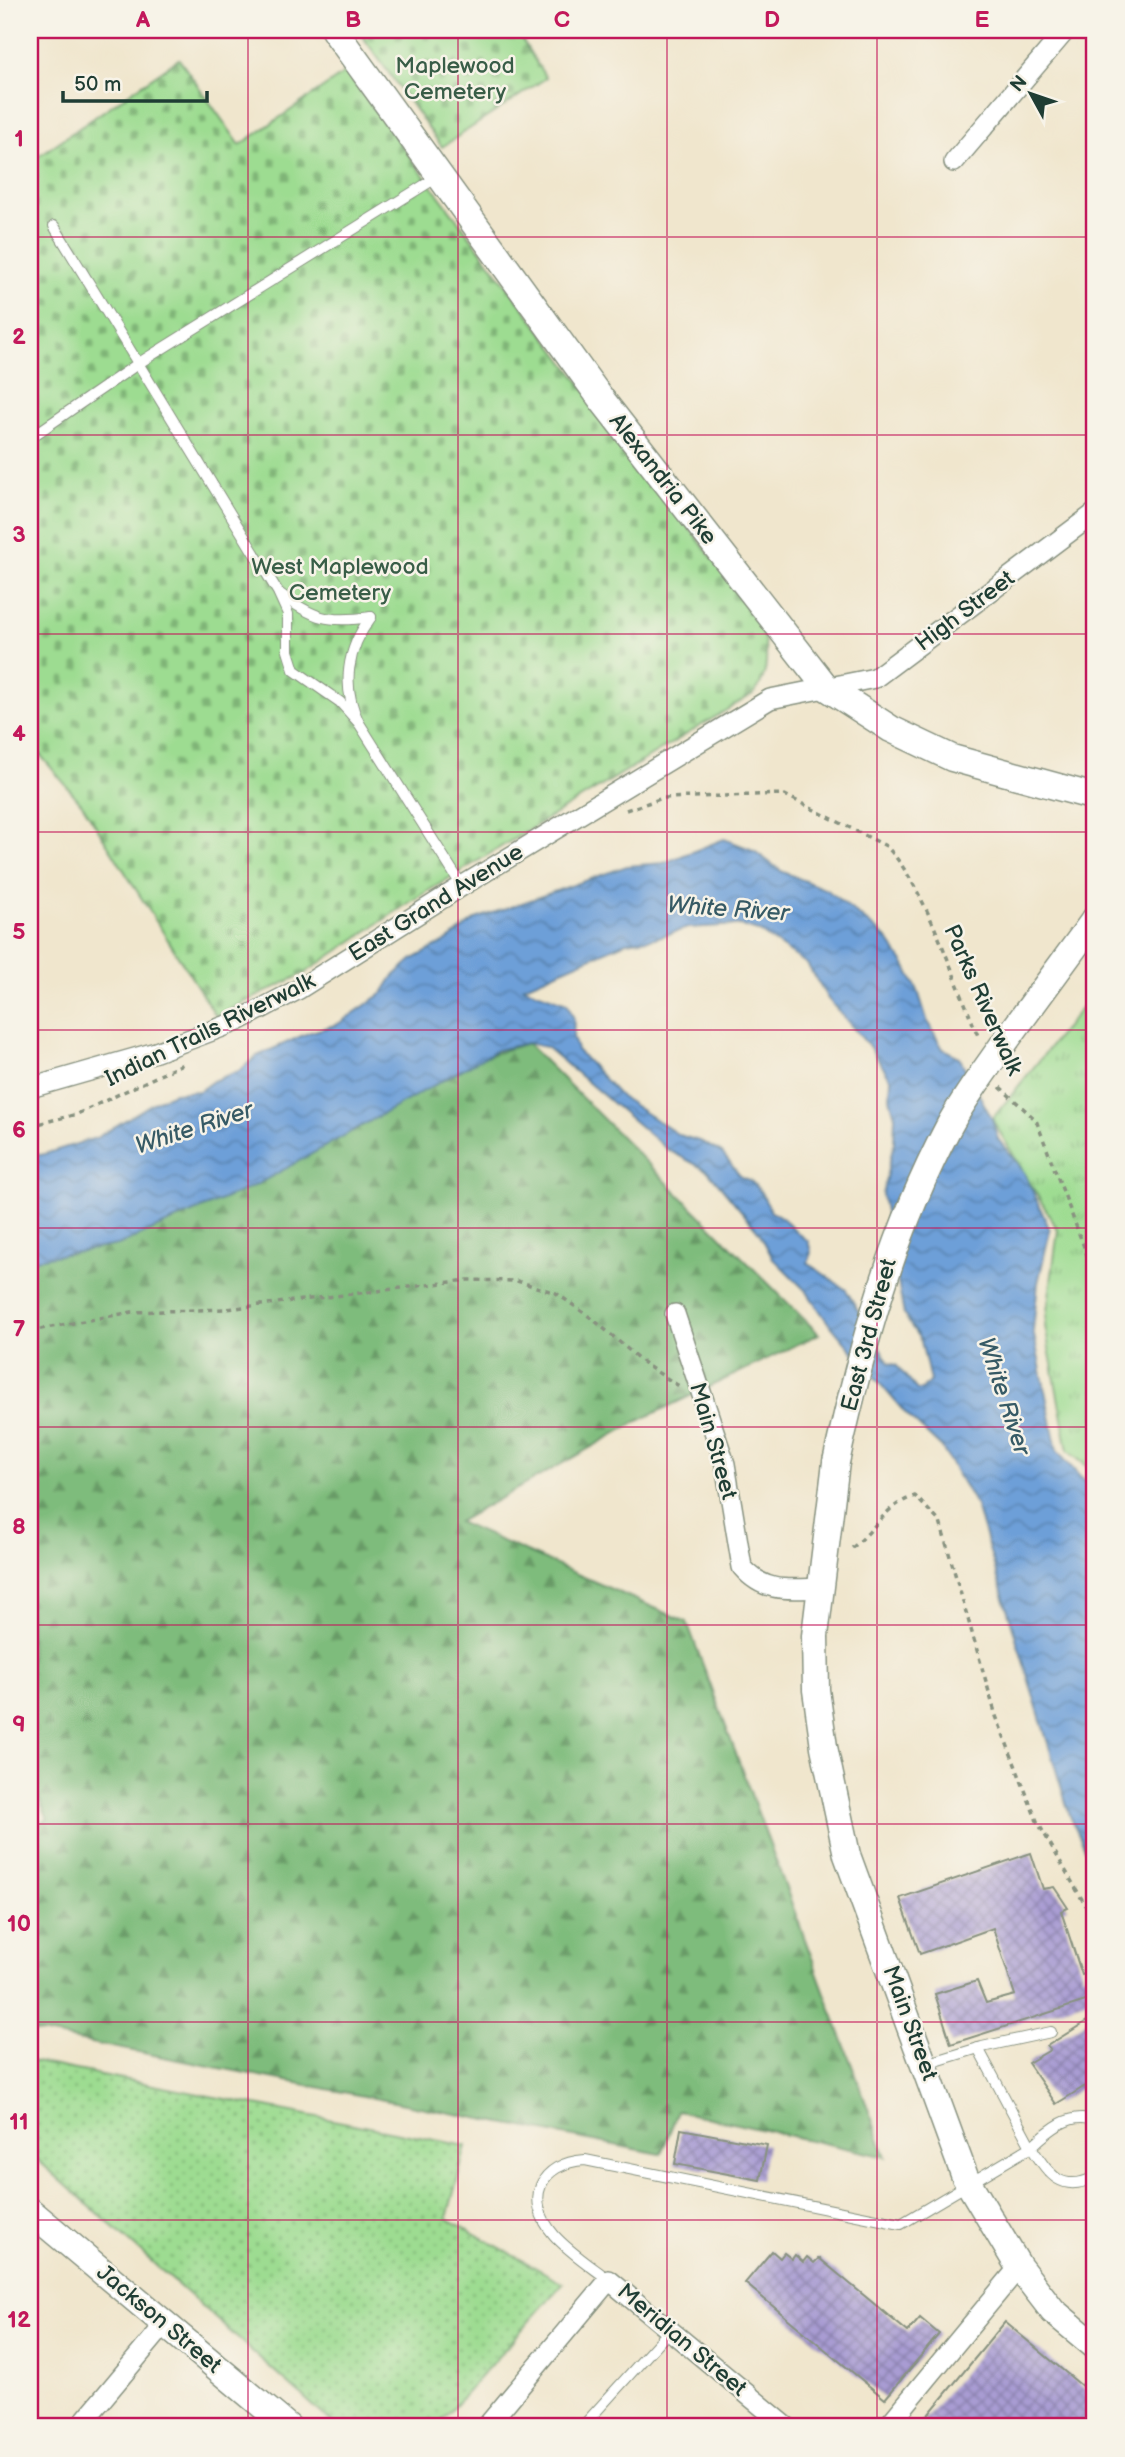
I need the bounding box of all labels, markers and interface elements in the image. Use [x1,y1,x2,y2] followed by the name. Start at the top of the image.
[135,6,151,34] text: A
[345,6,361,34] text: B
[554,6,570,34] text: C
[764,6,780,34] text: D
[975,6,990,34] text: E
[395,52,515,106] park label: Maplewood Cemetery
[63,60,206,104] scale bar
[996,60,1066,130] north arrow
[1006,71,1033,97] text: N
[74,72,121,97] text: 50 m
[14,125,24,153] text: 1
[12,323,26,351] text: 2
[603,408,723,550] street label: Alexandria Pike
[12,521,26,549] text: 3
[251,553,429,607] park label: West Maplewood Cemetery
[910,565,1020,657] street label: High Street
[12,720,26,748] text: 4
[344,838,528,968] street label: East Grand Avenue
[666,890,792,928] water label: White River
[12,918,26,946] text: 5
[937,920,1029,1080] street label: Parks Riverwalk
[100,967,320,1093] street label: Indian Trails Riverwalk
[131,1095,259,1161] water label: White River
[12,1116,26,1144] text: 6
[835,1256,903,1414] street label: East 3rd Street
[13,1315,26,1343] text: 7
[971,1333,1037,1461] water label: White River
[683,1379,743,1503] street label: Main Street
[12,1513,26,1541] text: 8
[12,1711,26,1739] text: 9
[7,1910,31,1938] text: 10
[876,1962,944,2084] street label: Main Street
[9,2108,29,2136] text: 11
[91,2259,227,2379] street label: Jackson Street
[611,2278,753,2402] street label: Meridian Street
[7,2306,31,2334] text: 12

